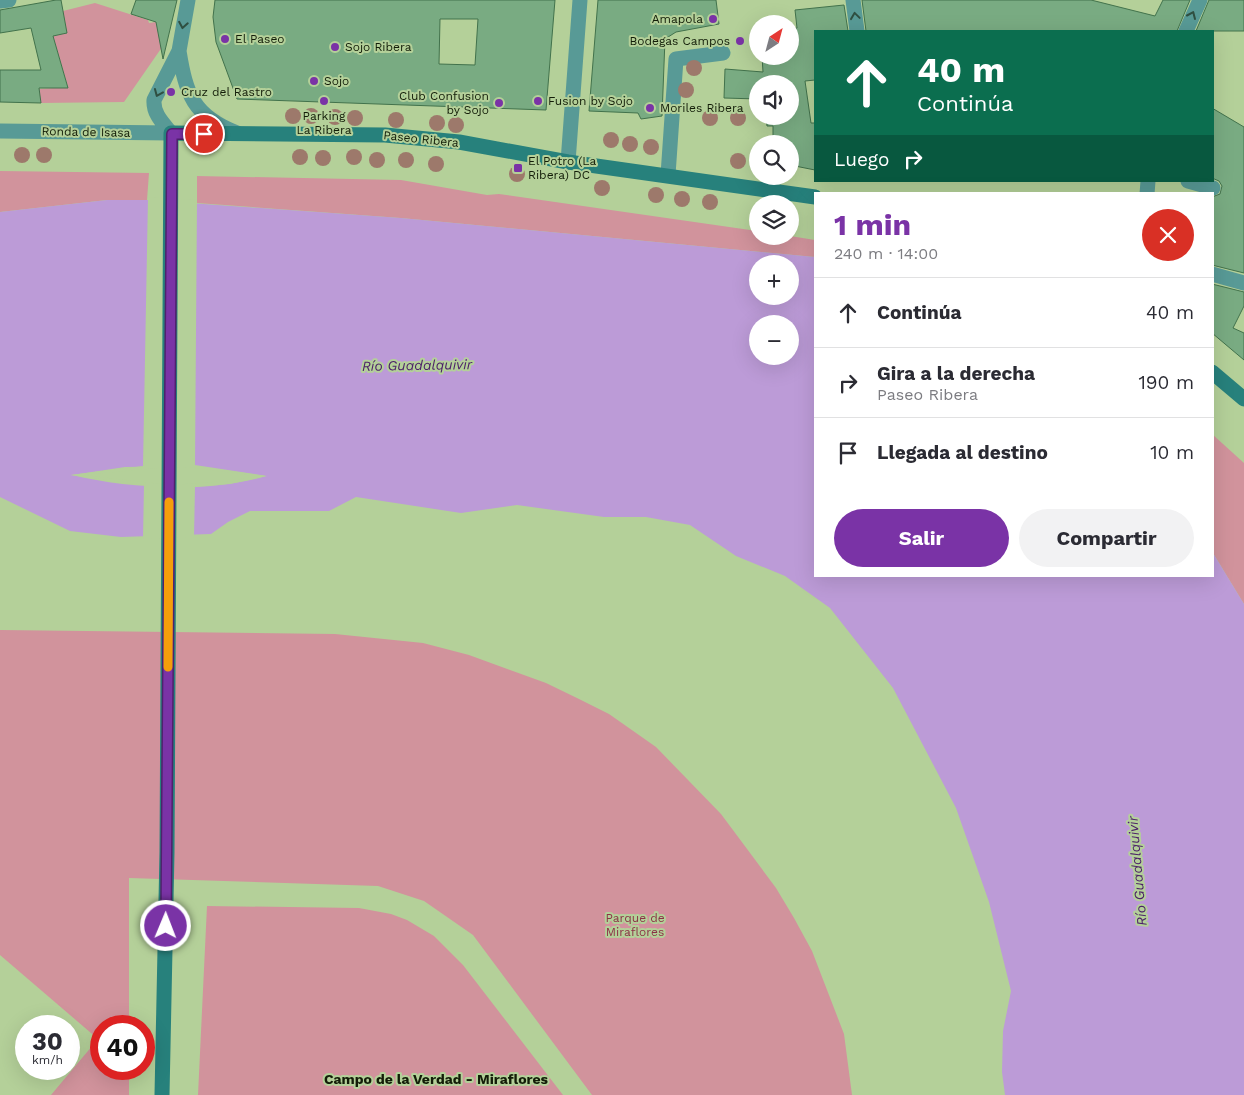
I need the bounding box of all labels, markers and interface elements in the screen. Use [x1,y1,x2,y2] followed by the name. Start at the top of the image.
[850,11,861,19] one-way arrow
[1186,11,1197,20] one-way arrow
[652,12,703,26] place label: Amapola
[707,13,719,25] marker: Amapola
[749,15,799,65] north arrow
[749,15,799,365] map controls
[179,21,189,30] one-way arrow
[235,32,285,46] place label: El Paseo
[219,33,231,45] marker: El Paseo
[629,34,730,48] place label: Bodegas Campos
[734,35,746,47] marker: Bodegas Campos
[345,40,412,54] place label: Sojo Ribera
[329,41,341,53] marker: Sojo Ribera
[917,49,1005,91] text: 40 m
[834,50,899,115] icon: ahead
[324,74,349,88] place label: Sojo
[308,75,320,87] marker: Sojo
[749,75,799,125] button: sound
[181,85,272,99] place label: Cruz del Rastro
[165,86,177,98] marker: Cruz del Rastro
[153,88,164,97] one-way arrow
[399,89,489,117] place label: Club Confusion by Sojo
[917,91,1013,116] text: Continúa
[548,94,633,108] place label: Fusion by Sojo
[318,95,330,107] marker: Parking La Ribera
[532,95,544,107] marker: Fusion by Sojo
[493,97,505,109] marker: Club Confusion by Sojo
[660,101,744,115] place label: Moriles Ribera
[644,102,656,114] marker: Moriles Ribera
[297,109,352,137] place label: Parking La Ribera
[183,113,225,155] pin
[190,120,218,148] icon: arrive
[42,124,131,140] street label: Ronda de Isasa
[383,128,460,150] street label: Paseo Ribera
[749,135,799,185] button: search
[899,145,927,173] icon: right
[834,148,889,171] text: Luego
[528,154,597,182] place label: El Potro (La Ribera) DC
[512,162,524,174] marker: El Potro (La Ribera) DC
[749,195,799,245] button: layers
[834,207,911,242] text: 1 min
[1142,209,1194,261] button: close
[834,244,938,263] text: 240 m · 14:00
[749,255,799,305] button: +
[834,299,862,327] icon: ahead
[877,301,961,324] text: Continúa
[1146,301,1194,324] text: 40 m
[749,315,799,365] button: −
[362,356,473,374] water label: Río Guadalquivir
[877,362,1035,385] text: Gira a la derecha
[834,369,862,397] icon: right
[1138,371,1194,394] text: 190 m
[877,385,978,404] text: Paseo Ribera
[834,439,862,467] icon: arrive
[877,441,1048,464] text: Llegada al destino
[1150,441,1194,464] text: 10 m
[834,509,1009,567] button: Salir
[1019,509,1194,567] button: Compartir
[1124,815,1150,927] water label: Río Guadalquivir
[139,899,191,951] position arrow
[605,911,665,939] park label: Parque de Miraflores
[90,1015,155,1080] speed limit sign: 40
[32,1027,63,1056] text: 30
[32,1053,63,1067] text: km/h
[324,1071,549,1087] district label: Campo de la Verdad - Miraflores

